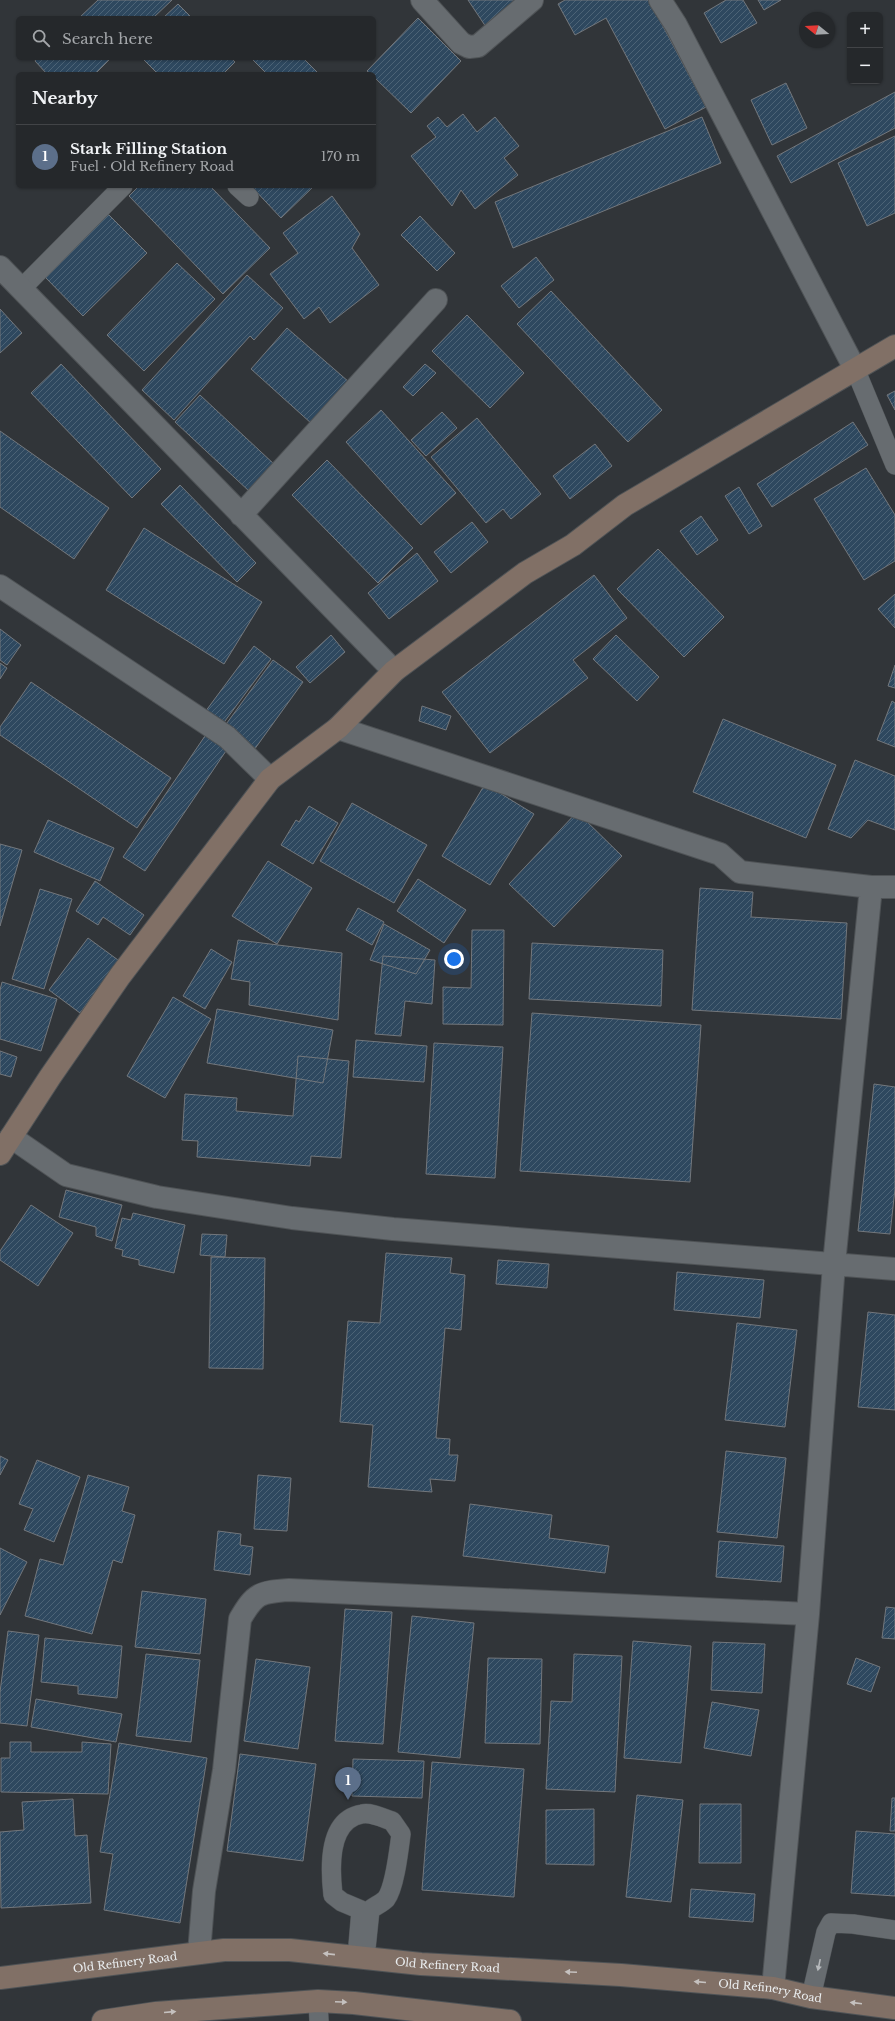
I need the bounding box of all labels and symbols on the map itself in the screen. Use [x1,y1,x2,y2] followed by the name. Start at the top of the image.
[799,12,835,48] north arrow
[444,949,464,969] your location
[335,1767,361,1800] pin: 1
[72,1949,178,1976] street label: Old Refinery Road
[323,1951,335,1957] one-way arrow
[394,1954,501,1975] street label: Old Refinery Road
[815,1959,821,1971] one-way arrow
[564,1969,577,1976] one-way arrow
[718,1976,823,2005] street label: Old Refinery Road
[694,1978,706,1985] one-way arrow
[335,1999,348,2005] one-way arrow
[850,2000,862,2006] one-way arrow
[164,2009,176,2016] one-way arrow

